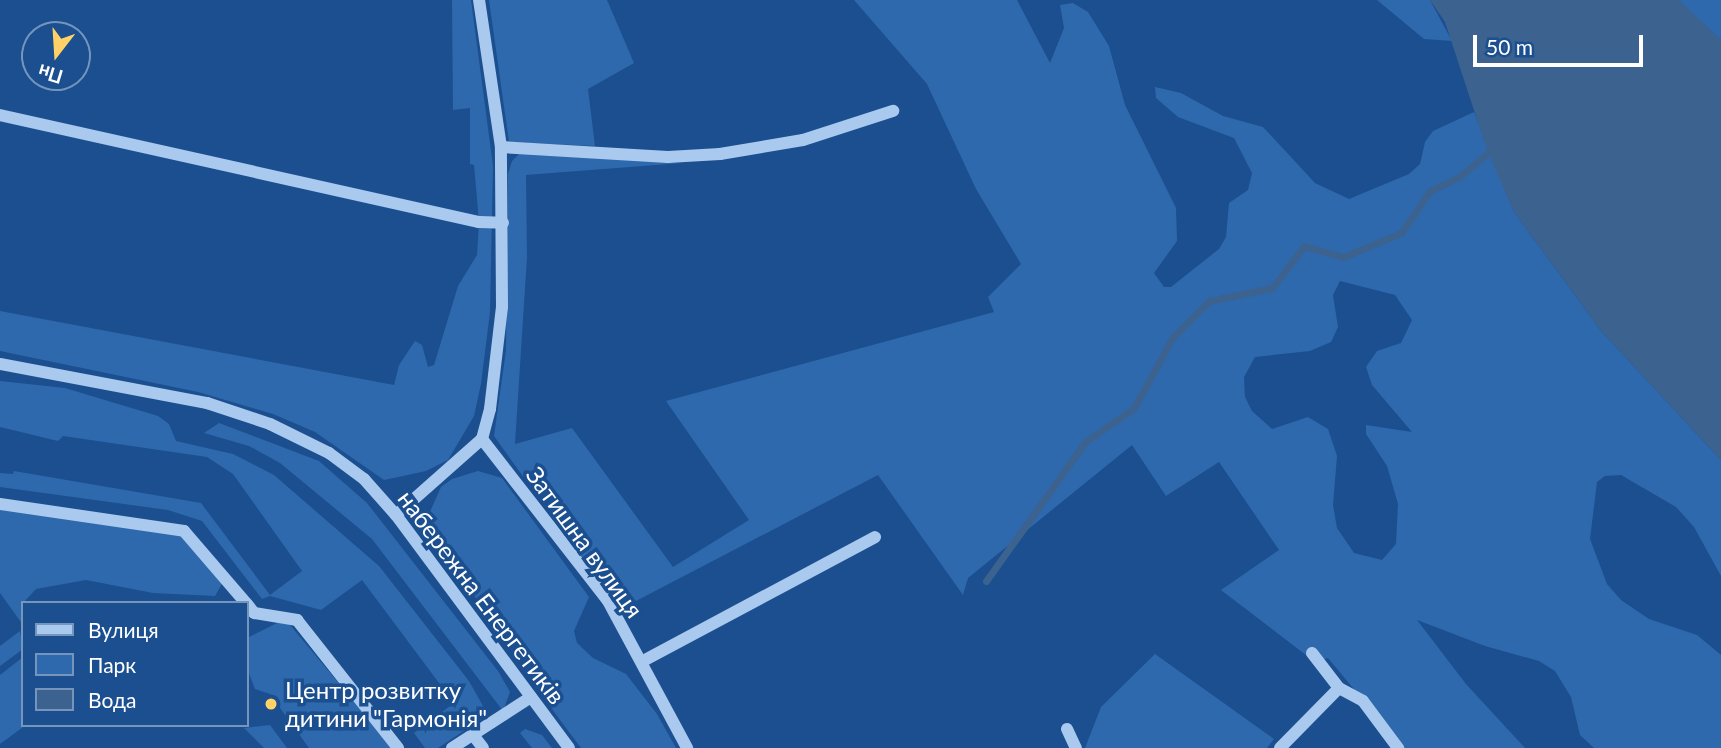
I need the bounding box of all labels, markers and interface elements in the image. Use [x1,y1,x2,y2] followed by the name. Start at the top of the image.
[21,21,91,91] north arrow
[1476,21,1646,65] scale bar
[1486,34,1533,59] text: 50 m
[35,60,66,89] text: Пн
[521,461,649,623] street label: Затишна вулиця
[392,485,572,709] street label: набережна Енергетиків
[21,601,248,727] legend
[88,617,159,642] text: Вулиця
[88,652,136,677] text: Парк
[285,676,487,732] place label: Центр розвитку дитини "Гармонія"
[88,687,136,712] text: Вода
[263,696,279,712] marker: Центр розвитку дитини "Гармонія"

